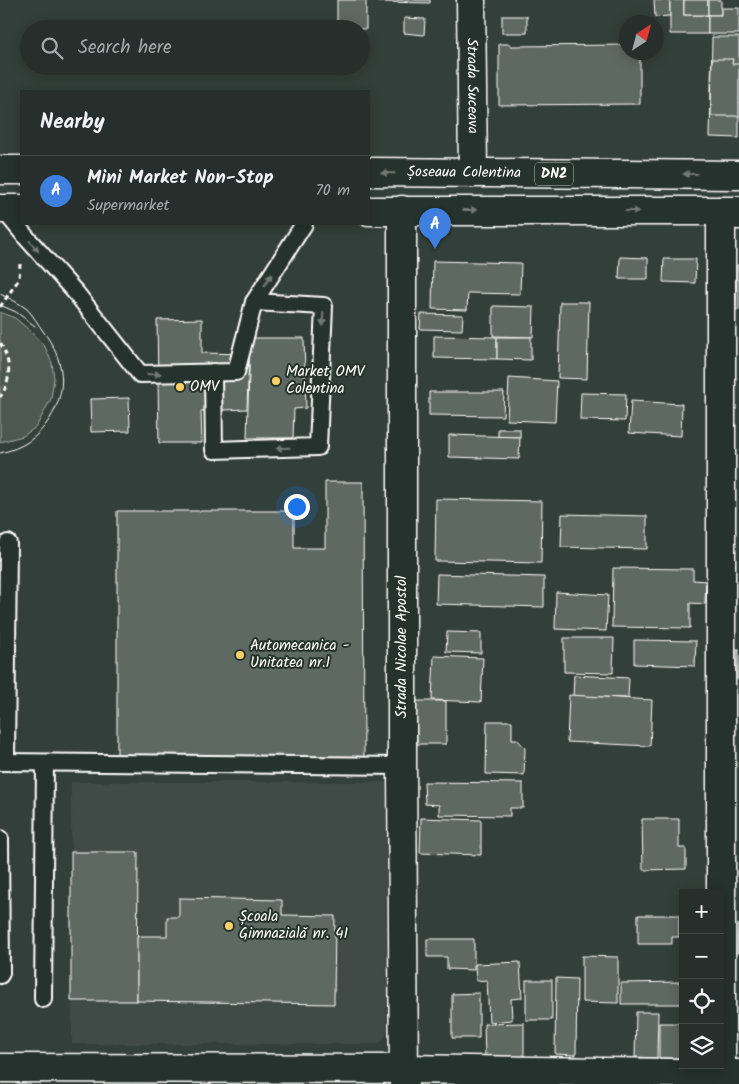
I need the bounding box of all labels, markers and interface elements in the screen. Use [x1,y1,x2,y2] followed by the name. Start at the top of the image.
[619,15,664,60] north arrow
[20,20,370,75] search box
[78,33,172,63] text: Search here
[38,34,66,62] icon: search
[459,38,485,134] street label: Strada Suceava
[40,106,105,139] text: Nearby
[407,160,521,185] street label: Șoseaua Colentina
[535,162,573,185] road number: DN2
[87,163,274,193] text: Mini Market Non-Stop
[380,168,396,176] one-way arrow
[682,170,698,178] one-way arrow
[51,178,61,203] text: A
[315,178,350,203] text: 70 m
[87,193,170,218] text: Supermarket
[462,206,478,214] one-way arrow
[625,207,641,215] one-way arrow
[419,208,451,249] pin: A
[28,240,40,252] one-way arrow
[263,273,273,287] one-way arrow
[319,312,327,328] one-way arrow
[286,360,365,401] place label: Market OMV Colentina
[146,369,162,377] one-way arrow
[190,375,220,399] place label: OMV
[270,375,282,387] marker: Market OMV Colentina
[174,381,186,393] marker: OMV
[275,444,291,452] one-way arrow
[284,494,310,520] your location
[390,575,414,718] street label: Strada Nicolae Apostol
[250,634,350,675] place label: Automecanica - Unitatea nr.1
[234,649,246,661] marker: Automecanica - Unitatea nr.1
[679,889,724,1069] map controls
[679,889,724,934] button: +
[239,905,348,946] place label: Școala Gimnazială nr. 41
[223,920,235,932] marker: Școala Gimnazială nr. 41
[679,934,724,979] button: −
[679,979,724,1024] button: locate
[679,1024,724,1069] button: layers

